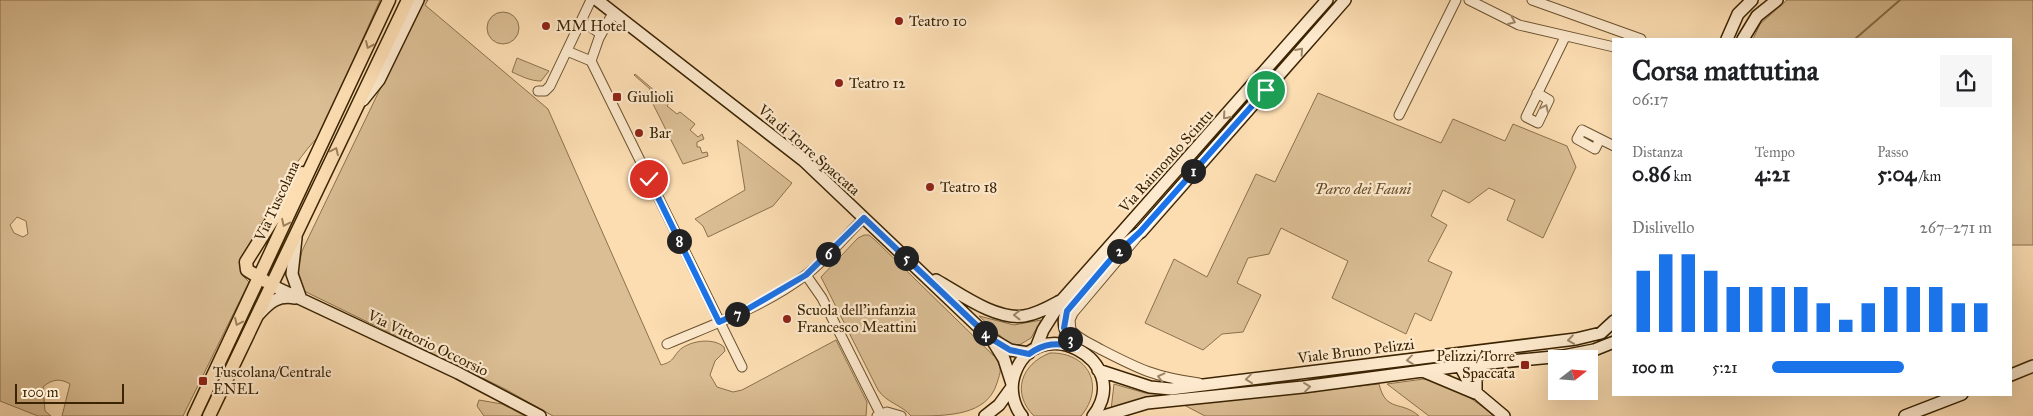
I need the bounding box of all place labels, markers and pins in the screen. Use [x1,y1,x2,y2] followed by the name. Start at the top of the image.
[909,12,967,30] place label: Teatro 10
[893,15,905,27] marker: Teatro 10
[556,17,627,35] place label: MM Hotel
[540,20,552,32] marker: MM Hotel
[1245,69,1287,111] pin
[849,74,906,92] place label: Teatro 12
[833,77,845,89] marker: Teatro 12
[627,88,674,106] place label: Giulioli
[611,91,623,103] marker: Giulioli
[649,124,671,142] place label: Bar
[633,127,645,139] marker: Bar
[628,158,670,200] pin
[1180,158,1206,184] pin: 1
[940,178,997,196] place label: Teatro 18
[924,181,936,193] marker: Teatro 18
[666,228,692,254] pin: 8
[1106,238,1132,264] pin: 2
[816,242,840,266] pin: 6
[894,246,918,270] pin: 5
[797,301,917,336] place label: Scuola dell'infanzia Francesco Meattini
[724,302,750,326] pin: 7
[781,313,793,325] marker: Scuola dell'infanzia Francesco Meattini
[972,320,998,346] pin: 4
[1058,326,1082,352] pin: 3
[1436,347,1516,382] place label: Pelizzi/Torre Spaccata
[1519,359,1531,371] marker: Pelizzi/Torre Spaccata
[213,363,331,398] place label: Tuscolana/Centrale ENEL
[197,375,209,387] marker: Tuscolana/Centrale ENEL

